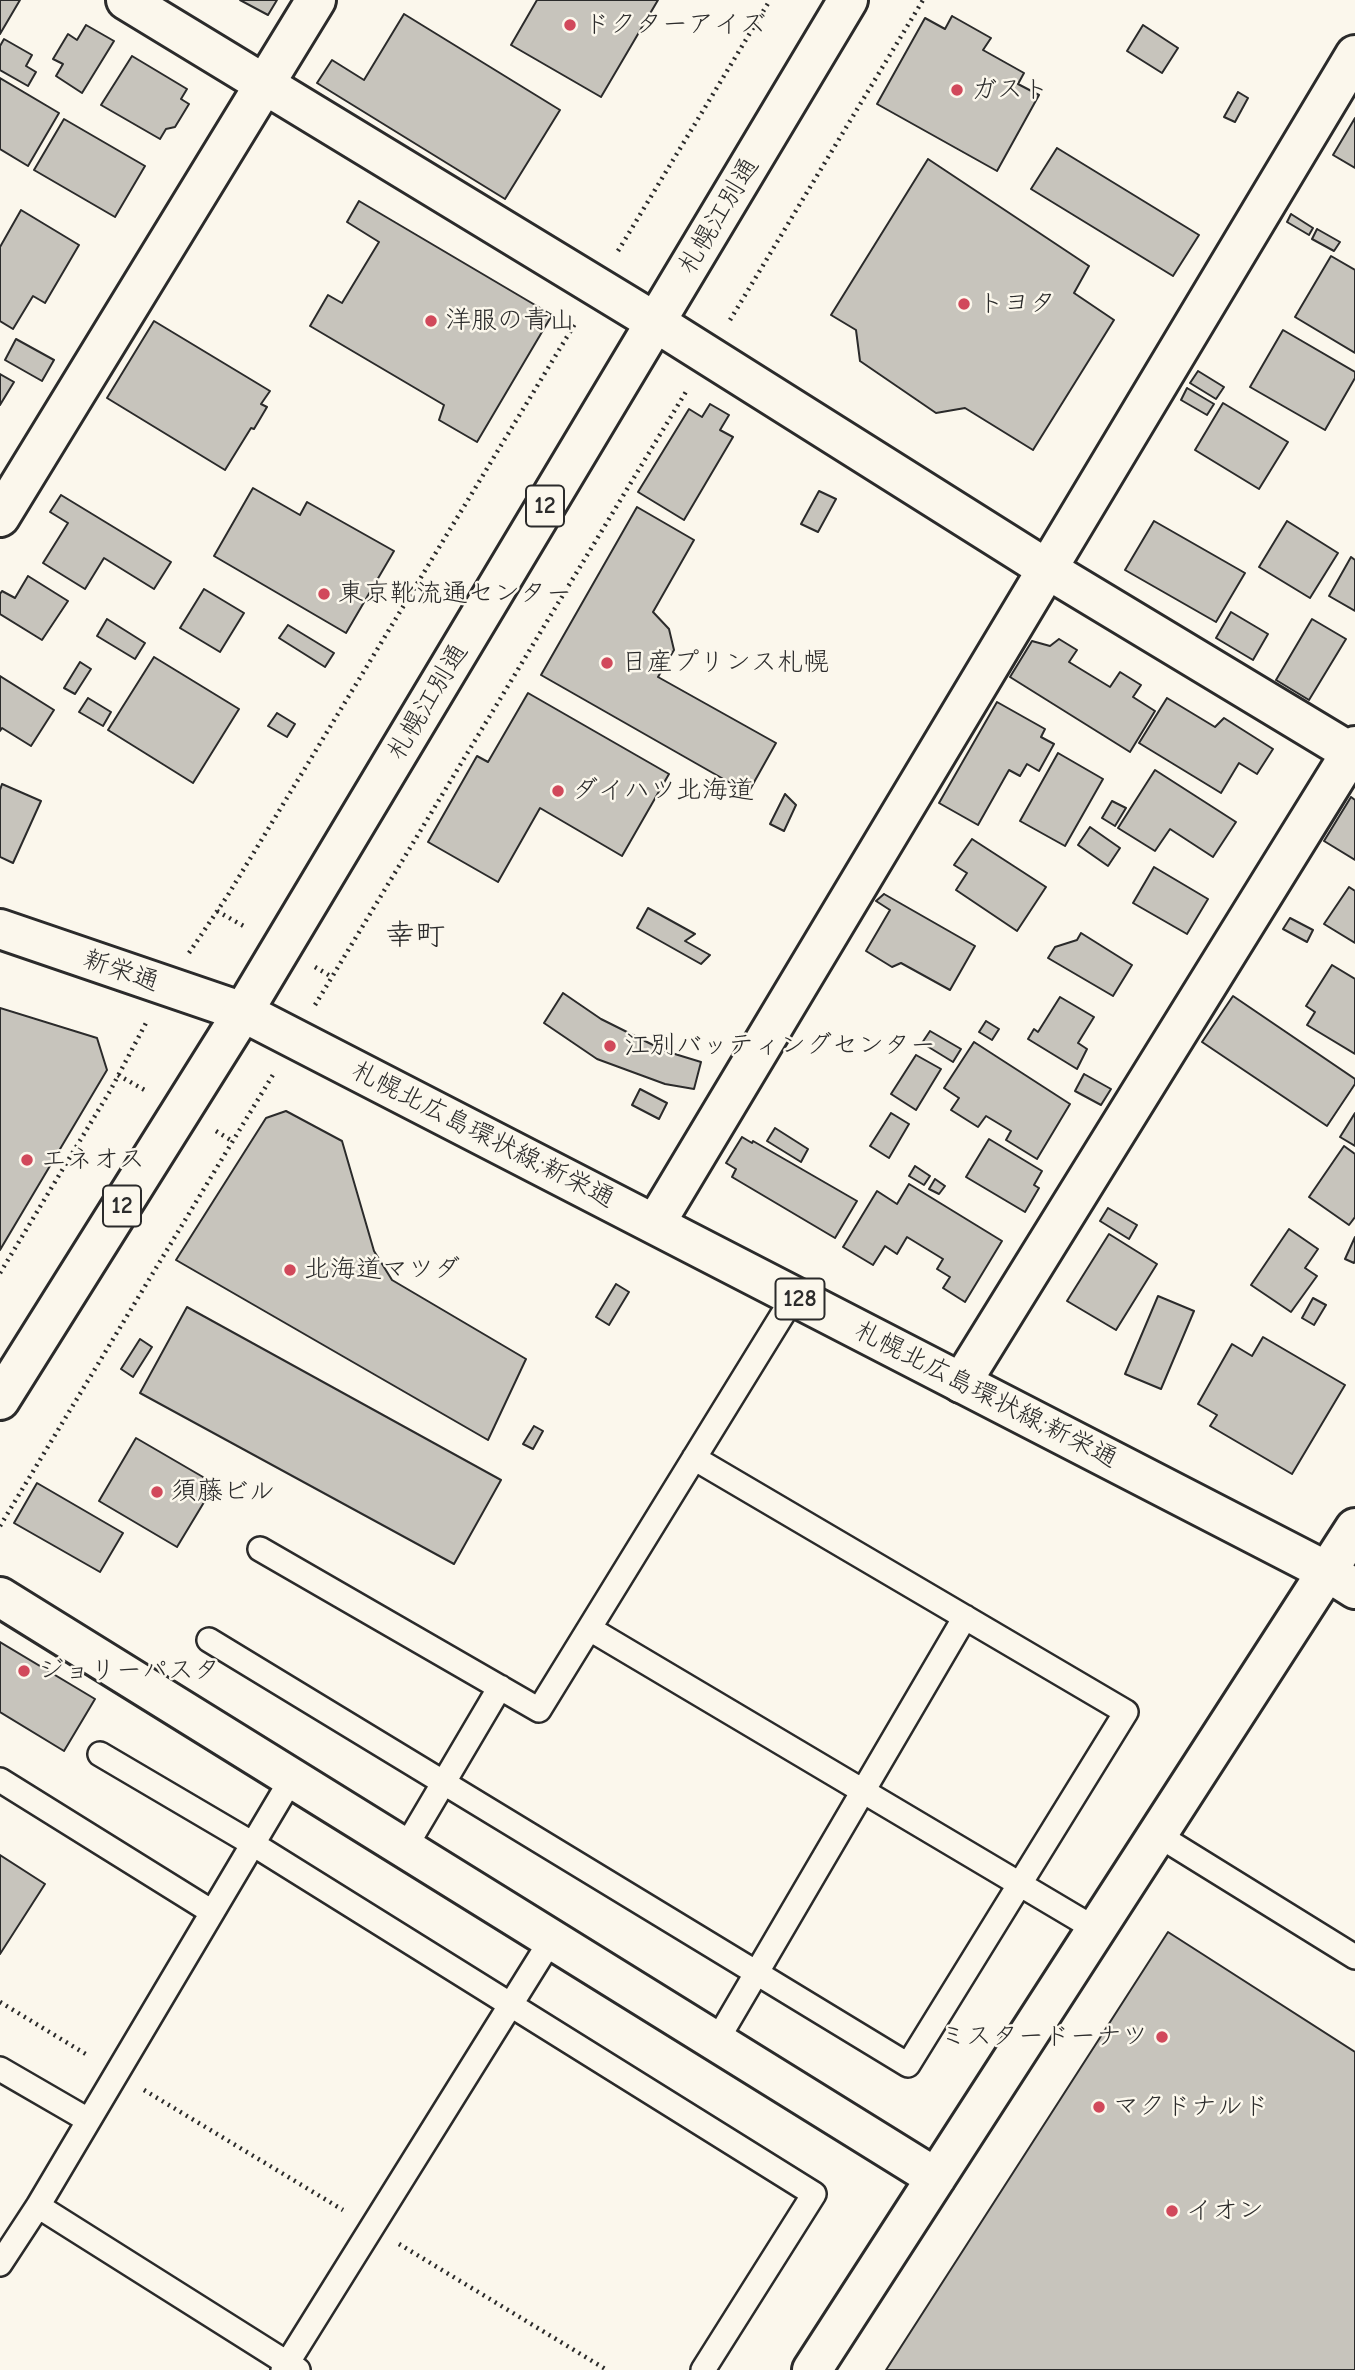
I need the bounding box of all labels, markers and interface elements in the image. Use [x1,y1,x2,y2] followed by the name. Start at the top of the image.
[584,9,766,41] place label: ドクターアイズ
[562,17,578,33] marker: ドクターアイズ
[971,74,1049,106] place label: ガスト
[949,82,965,98] marker: ガスト
[672,152,766,280] street label: 札幌江別通
[978,288,1056,320] place label: トヨタ
[956,296,972,312] marker: トヨタ
[445,305,575,337] place label: 洋服の青山
[423,313,439,329] marker: 洋服の青山
[526,486,564,526] road number: 12
[338,578,572,610] place label: 東京靴流通センター
[316,586,332,602] marker: 東京靴流通センター
[381,638,475,766] street label: 札幌江別通
[621,647,829,679] place label: 日産プリンス札幌
[599,655,615,671] marker: 日産プリンス札幌
[572,775,754,807] place label: ダイハツ北海道
[550,783,566,799] marker: ダイハツ北海道
[385,919,445,955] district label: 幸町
[79,944,163,998] street label: 新栄通
[624,1030,936,1062] place label: 江別バッティングセンター
[602,1038,618,1054] marker: 江別バッティングセンター
[346,1055,620,1215] street label: 札幌北広島環状線;新栄通
[41,1144,145,1176] place label: エネオス
[19,1152,35,1168] marker: エネオス
[103,1186,141,1226] road number: 12
[304,1254,460,1286] place label: 北海道マツダ
[282,1262,298,1278] marker: 北海道マツダ
[776,1279,824,1320] road number: 128
[849,1315,1123,1475] street label: 札幌北広島環状線;新栄通
[171,1476,275,1508] place label: 須藤ビル
[149,1484,165,1500] marker: 須藤ビル
[38,1655,220,1687] place label: ジョリーパスタ
[16,1663,32,1679] marker: ジョリーパスタ
[940,2021,1148,2053] place label: ミスタードーナツ
[1154,2029,1170,2045] marker: ミスタードーナツ
[1113,2091,1269,2123] place label: マクドナルド
[1091,2099,1107,2115] marker: マクドナルド
[1186,2195,1264,2227] place label: イオン
[1164,2203,1180,2219] marker: イオン

